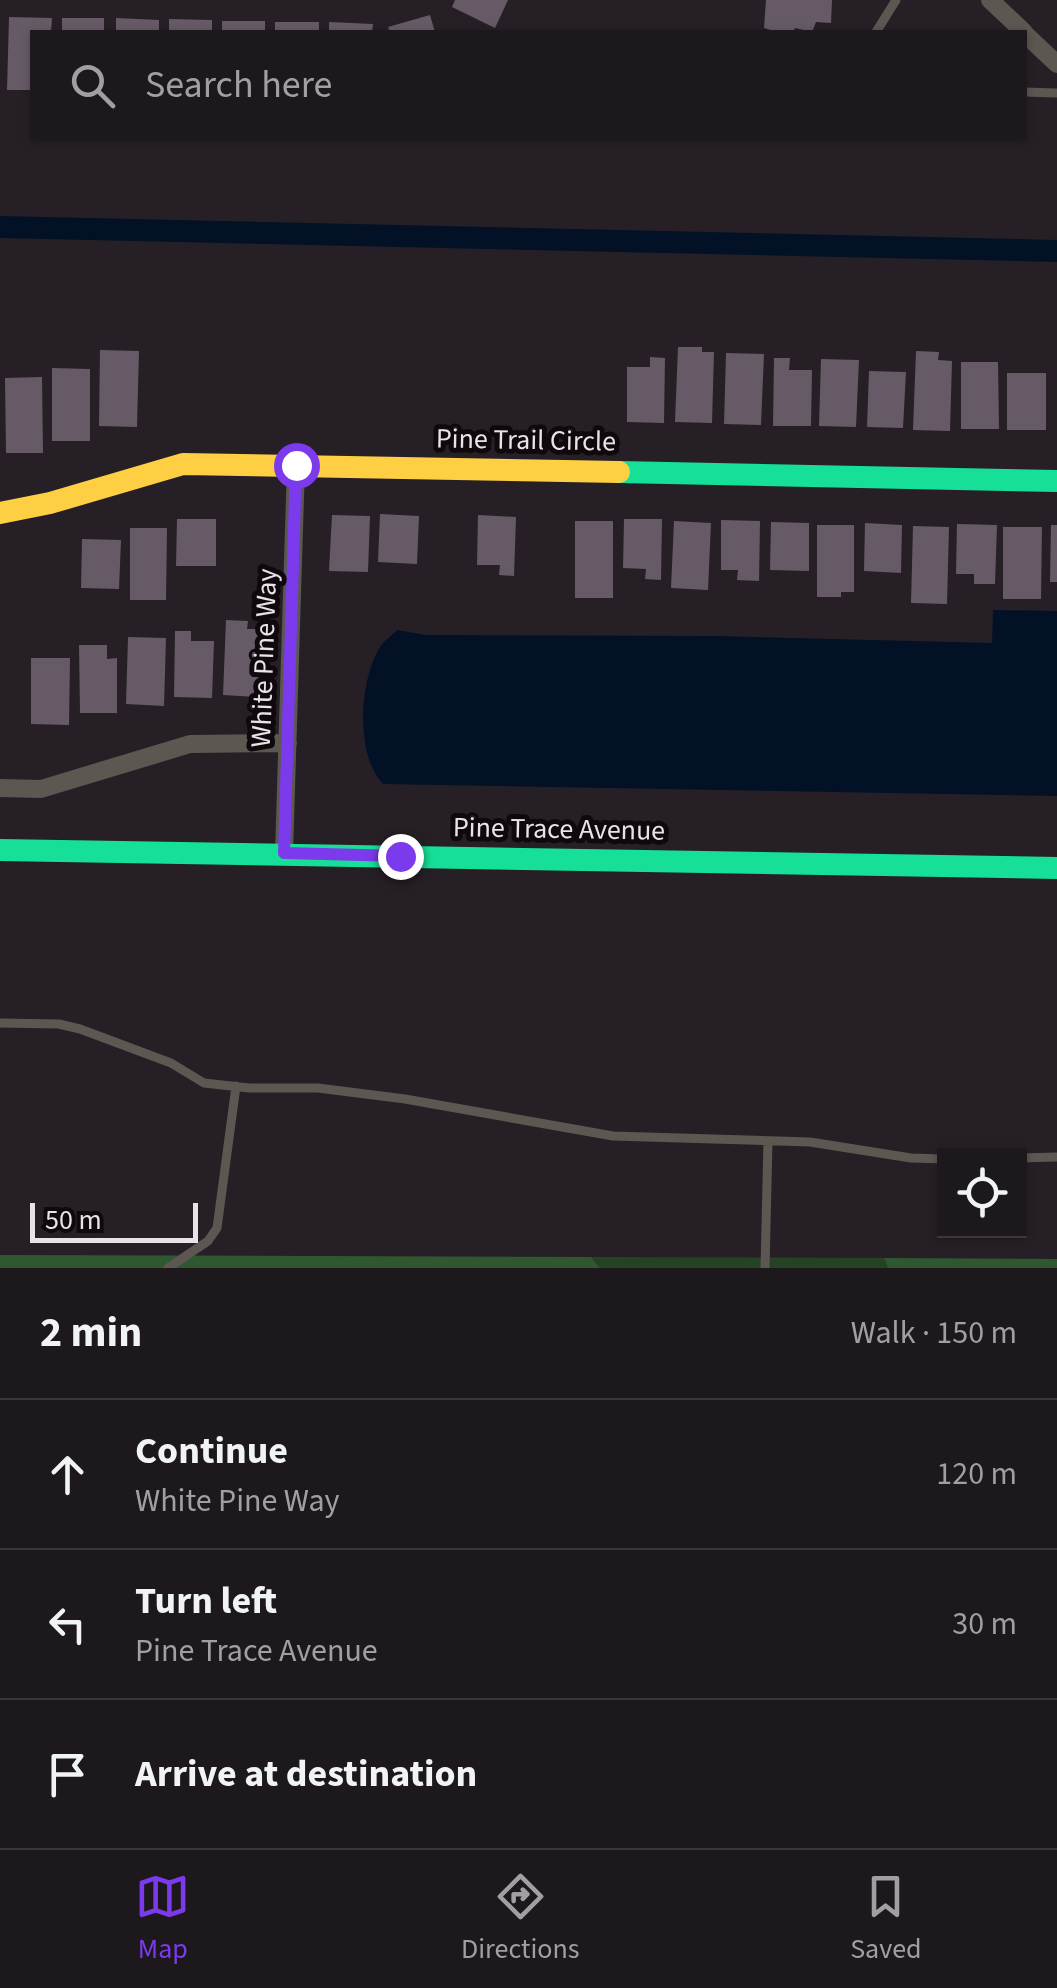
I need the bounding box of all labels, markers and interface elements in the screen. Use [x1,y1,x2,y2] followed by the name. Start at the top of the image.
[30,30,1027,140] search box
[65,58,120,113] icon: search
[145,58,332,112] text: Search here
[436,418,616,462] street label: Pine Trail Circle
[274,443,320,489] route start
[241,568,287,748] street label: White Pine Way
[452,807,666,851] street label: Pine Trace Avenue
[378,834,424,880] route end
[937,1148,1027,1238] map controls
[937,1148,1027,1238] button: locate
[30,1198,198,1242] scale bar
[45,1200,102,1240] text: 50 m
[40,1303,142,1363] text: 2 min
[851,1310,1017,1356] text: Walk · 150 m
[135,1424,288,1478] text: Continue
[40,1447,95,1502] icon: ahead
[936,1451,1017,1497] text: 120 m
[135,1478,340,1524] text: White Pine Way
[135,1574,277,1628] text: Turn left
[40,1597,95,1652] icon: left
[952,1601,1017,1647] text: 30 m
[135,1628,378,1674] text: Pine Trace Avenue
[40,1747,95,1802] icon: arrive
[135,1747,477,1801] text: Arrive at destination
[135,1869,190,1969] tab: Map
[461,1869,580,1969] tab: Directions
[850,1869,922,1969] tab: Saved

